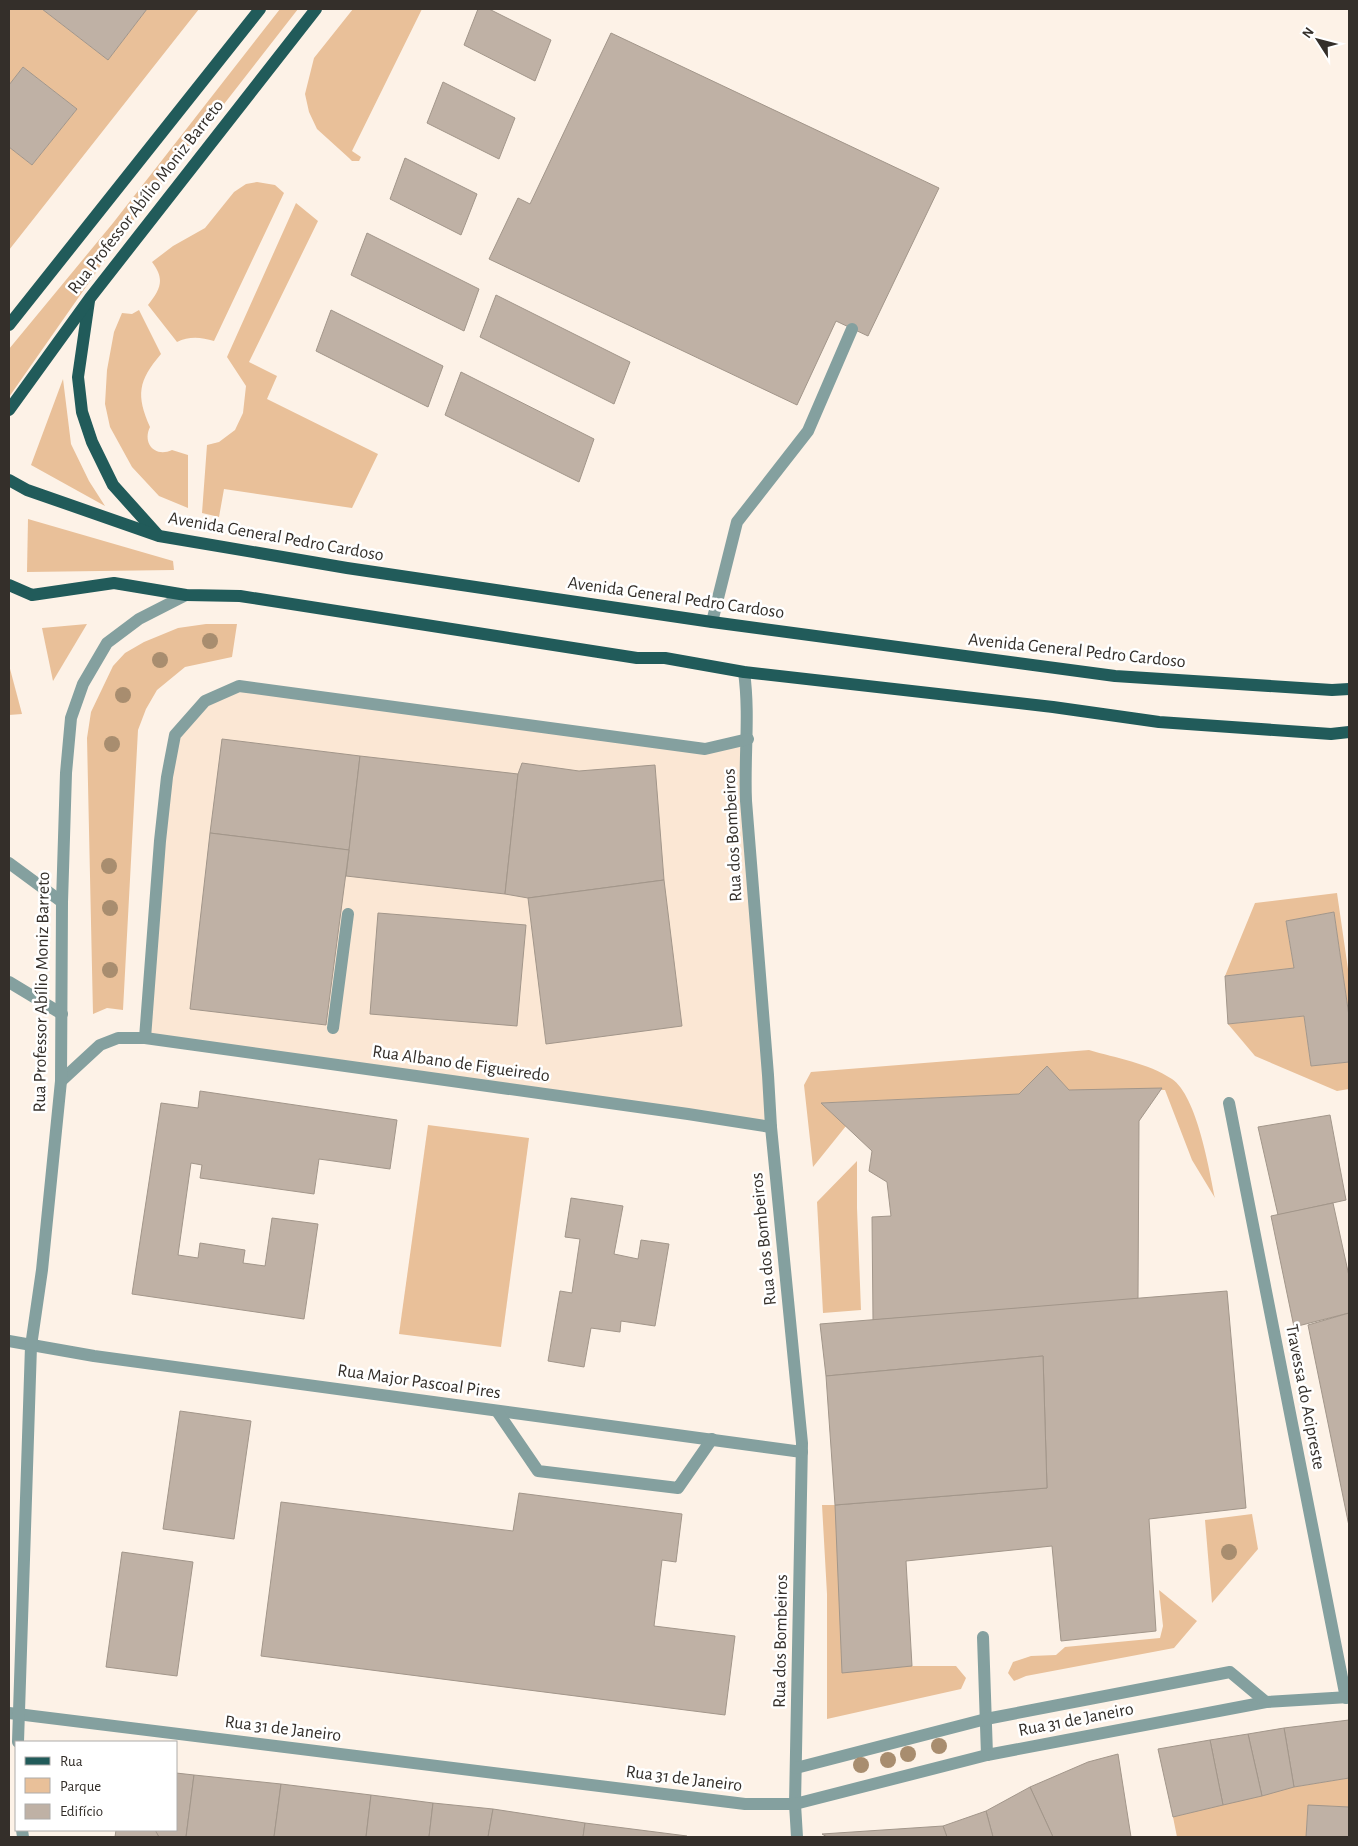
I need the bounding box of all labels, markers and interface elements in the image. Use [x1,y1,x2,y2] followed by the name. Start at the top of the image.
[1293,15,1343,65] north arrow
[1300,25,1317,41] text: N
[65,96,227,297] street label: Rua Professor Abílio Moniz Barreto
[167,509,385,565] street label: Avenida General Pedro Cardoso
[567,574,786,622] street label: Avenida General Pedro Cardoso
[967,631,1187,671] street label: Avenida General Pedro Cardoso
[721,768,745,902] street label: Rua dos Bombeiros
[31,871,53,1113] street label: Rua Professor Abílio Moniz Barreto
[371,1043,551,1085] street label: Rua Albano de Figueiredo
[748,1172,780,1306] street label: Rua dos Bombeiros
[1282,1323,1328,1471] street label: Travessa do Acipreste
[336,1362,502,1402] street label: Rua Major Pascoal Pires
[771,1574,791,1708] street label: Rua dos Bombeiros
[1017,1700,1135,1740] street label: Rua 31 de Janeiro
[224,1713,342,1745] street label: Rua 31 de Janeiro
[15,1741,178,1831] legend
[60,1754,83,1769] text: Rua
[625,1763,743,1795] street label: Rua 31 de Janeiro
[60,1779,101,1794] text: Parque
[60,1804,103,1819] text: Edifício

